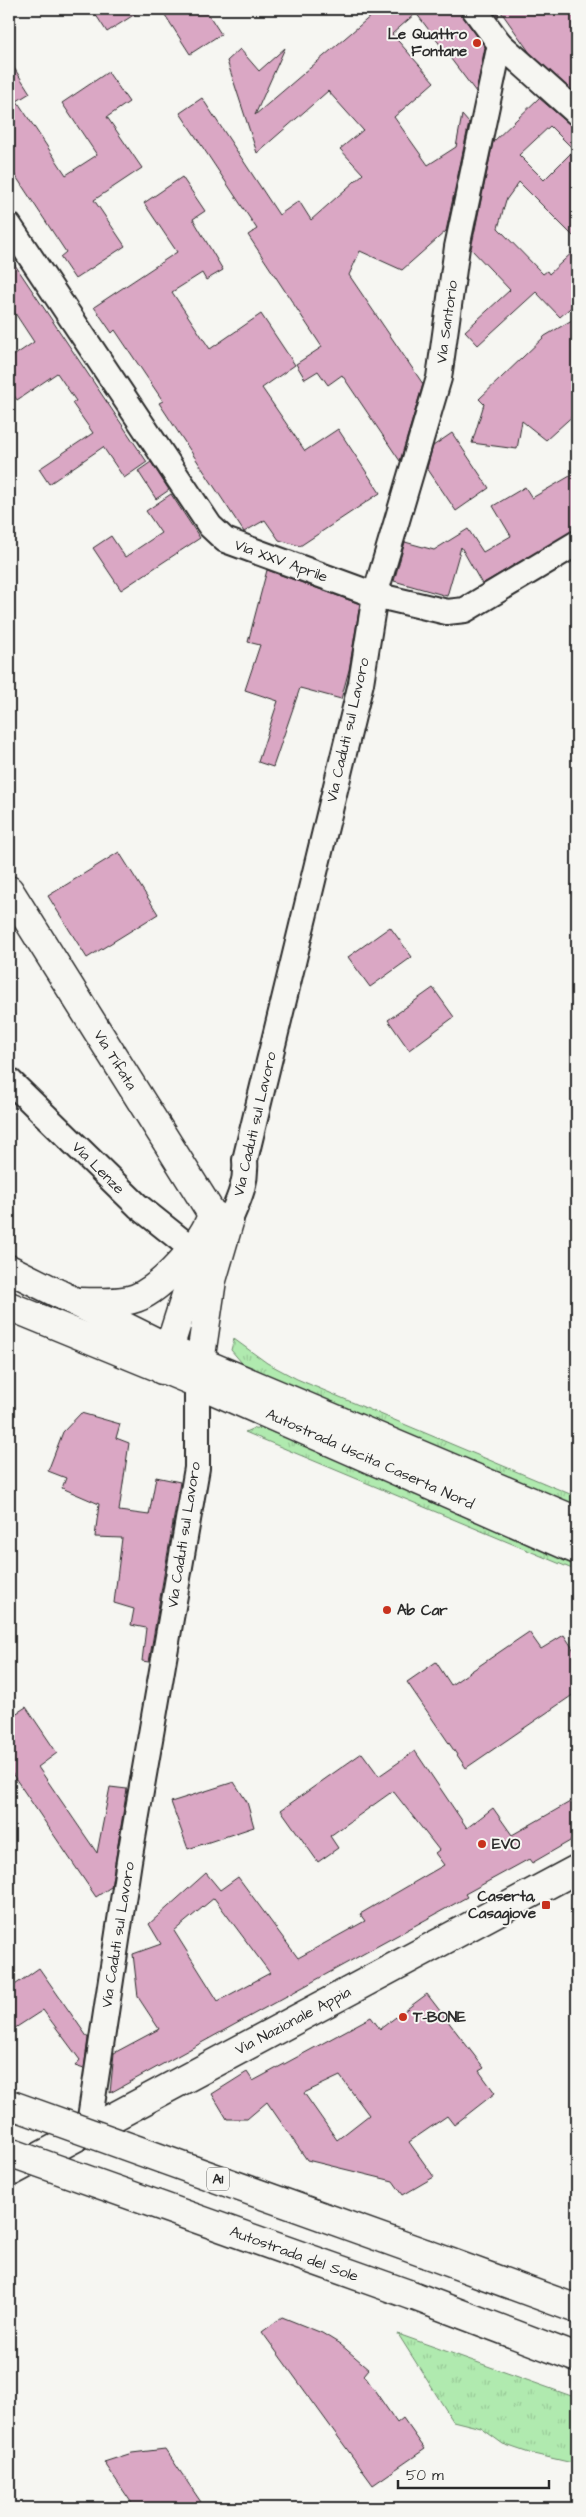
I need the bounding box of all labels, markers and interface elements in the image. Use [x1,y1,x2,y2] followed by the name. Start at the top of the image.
[388,24,468,62] place label: Le Quattro Fontane
[471,37,483,49] marker: Le Quattro Fontane
[431,279,463,365] street label: Via Santorio
[232,534,330,588] street label: Via XXV Aprile
[321,655,375,804] street label: Via Caduti sul Lavoro
[88,1026,142,1094] street label: Via Tifata
[228,1049,282,1198] street label: Via Caduti sul Lavoro
[67,1137,129,1199] street label: Via Lenze
[263,1404,478,1515] street label: Autostrada Uscita Caserta Nord
[162,1460,206,1610] street label: Via Caduti sul Lavoro
[397,1600,448,1621] place label: Ab Car
[381,1604,393,1616] marker: Ab Car
[492,1834,520,1855] place label: EVO
[476,1838,488,1850] marker: EVO
[96,1860,140,2010] street label: Via Caduti sul Lavoro
[468,1886,536,1926] place label: Caserta, Casagiove
[540,1899,552,1911] marker: Caserta, Casagiove
[231,1981,355,2060] street label: Via Nazionale Appia
[412,2007,466,2028] place label: T-BONE
[397,2011,409,2023] marker: T-BONE
[207,2168,229,2190] road number: A1
[227,2221,361,2287] street label: Autostrada del Sole
[398,2457,550,2489] scale bar
[406,2465,444,2486] text: 50 m

